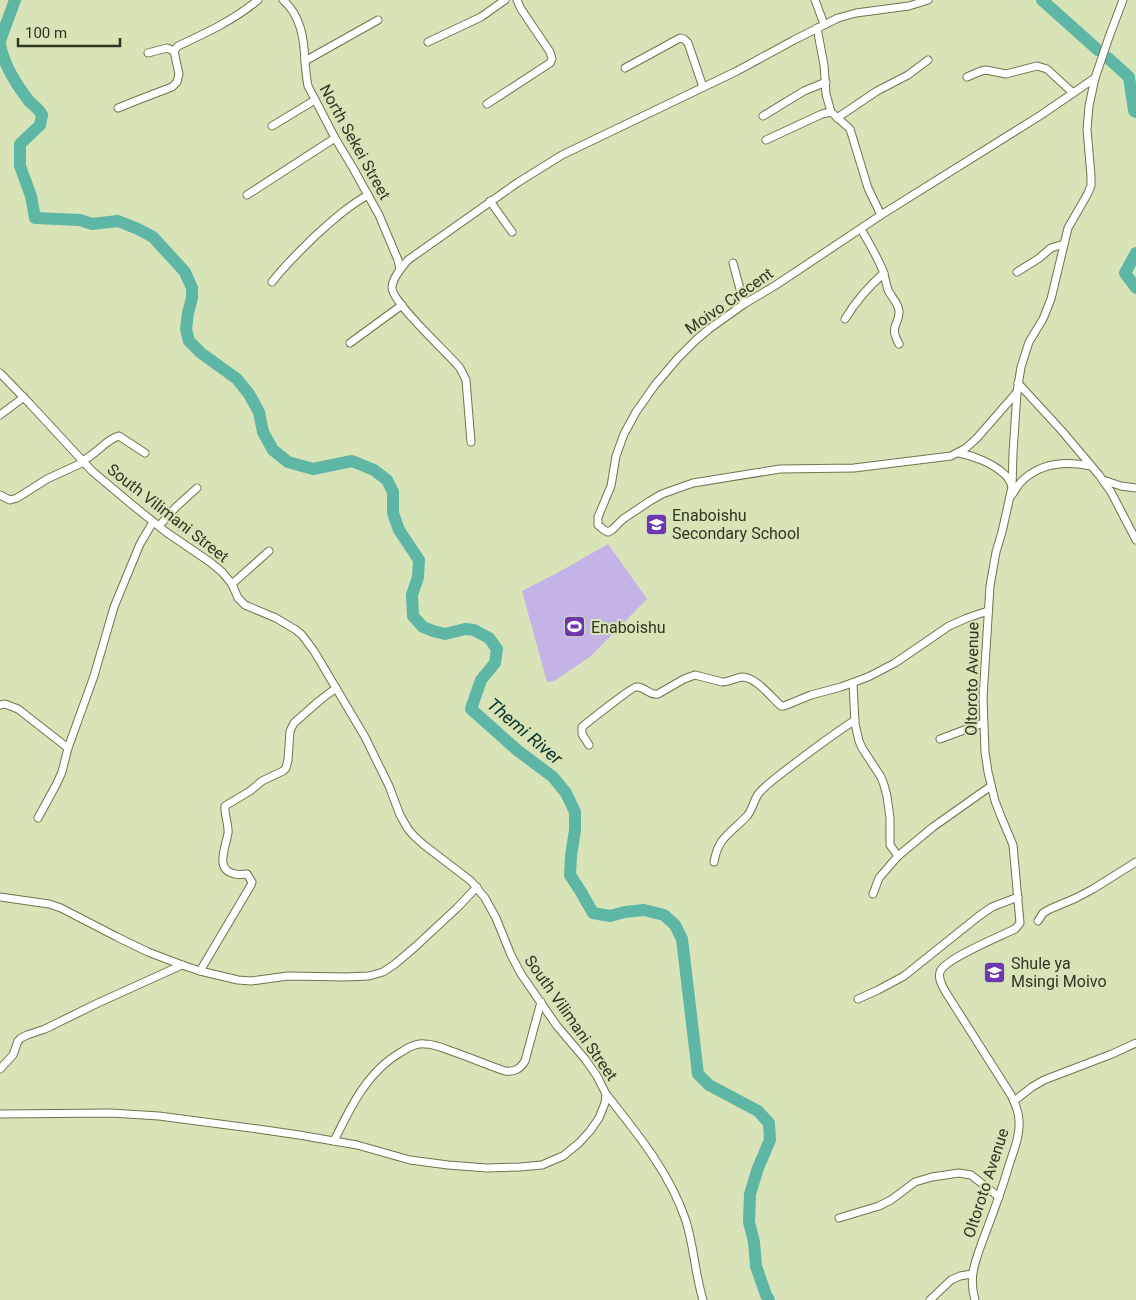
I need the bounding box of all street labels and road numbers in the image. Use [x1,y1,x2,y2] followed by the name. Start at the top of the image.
[315,81,395,203] street label: North Sekei Street
[681,264,777,338] street label: Moivo Crecent
[103,460,233,566] street label: South Vilimani Street
[962,622,982,736] street label: Oltoroto Avenue
[520,952,622,1084] street label: South Vilimani Street
[959,1126,1013,1240] street label: Oltoroto Avenue

